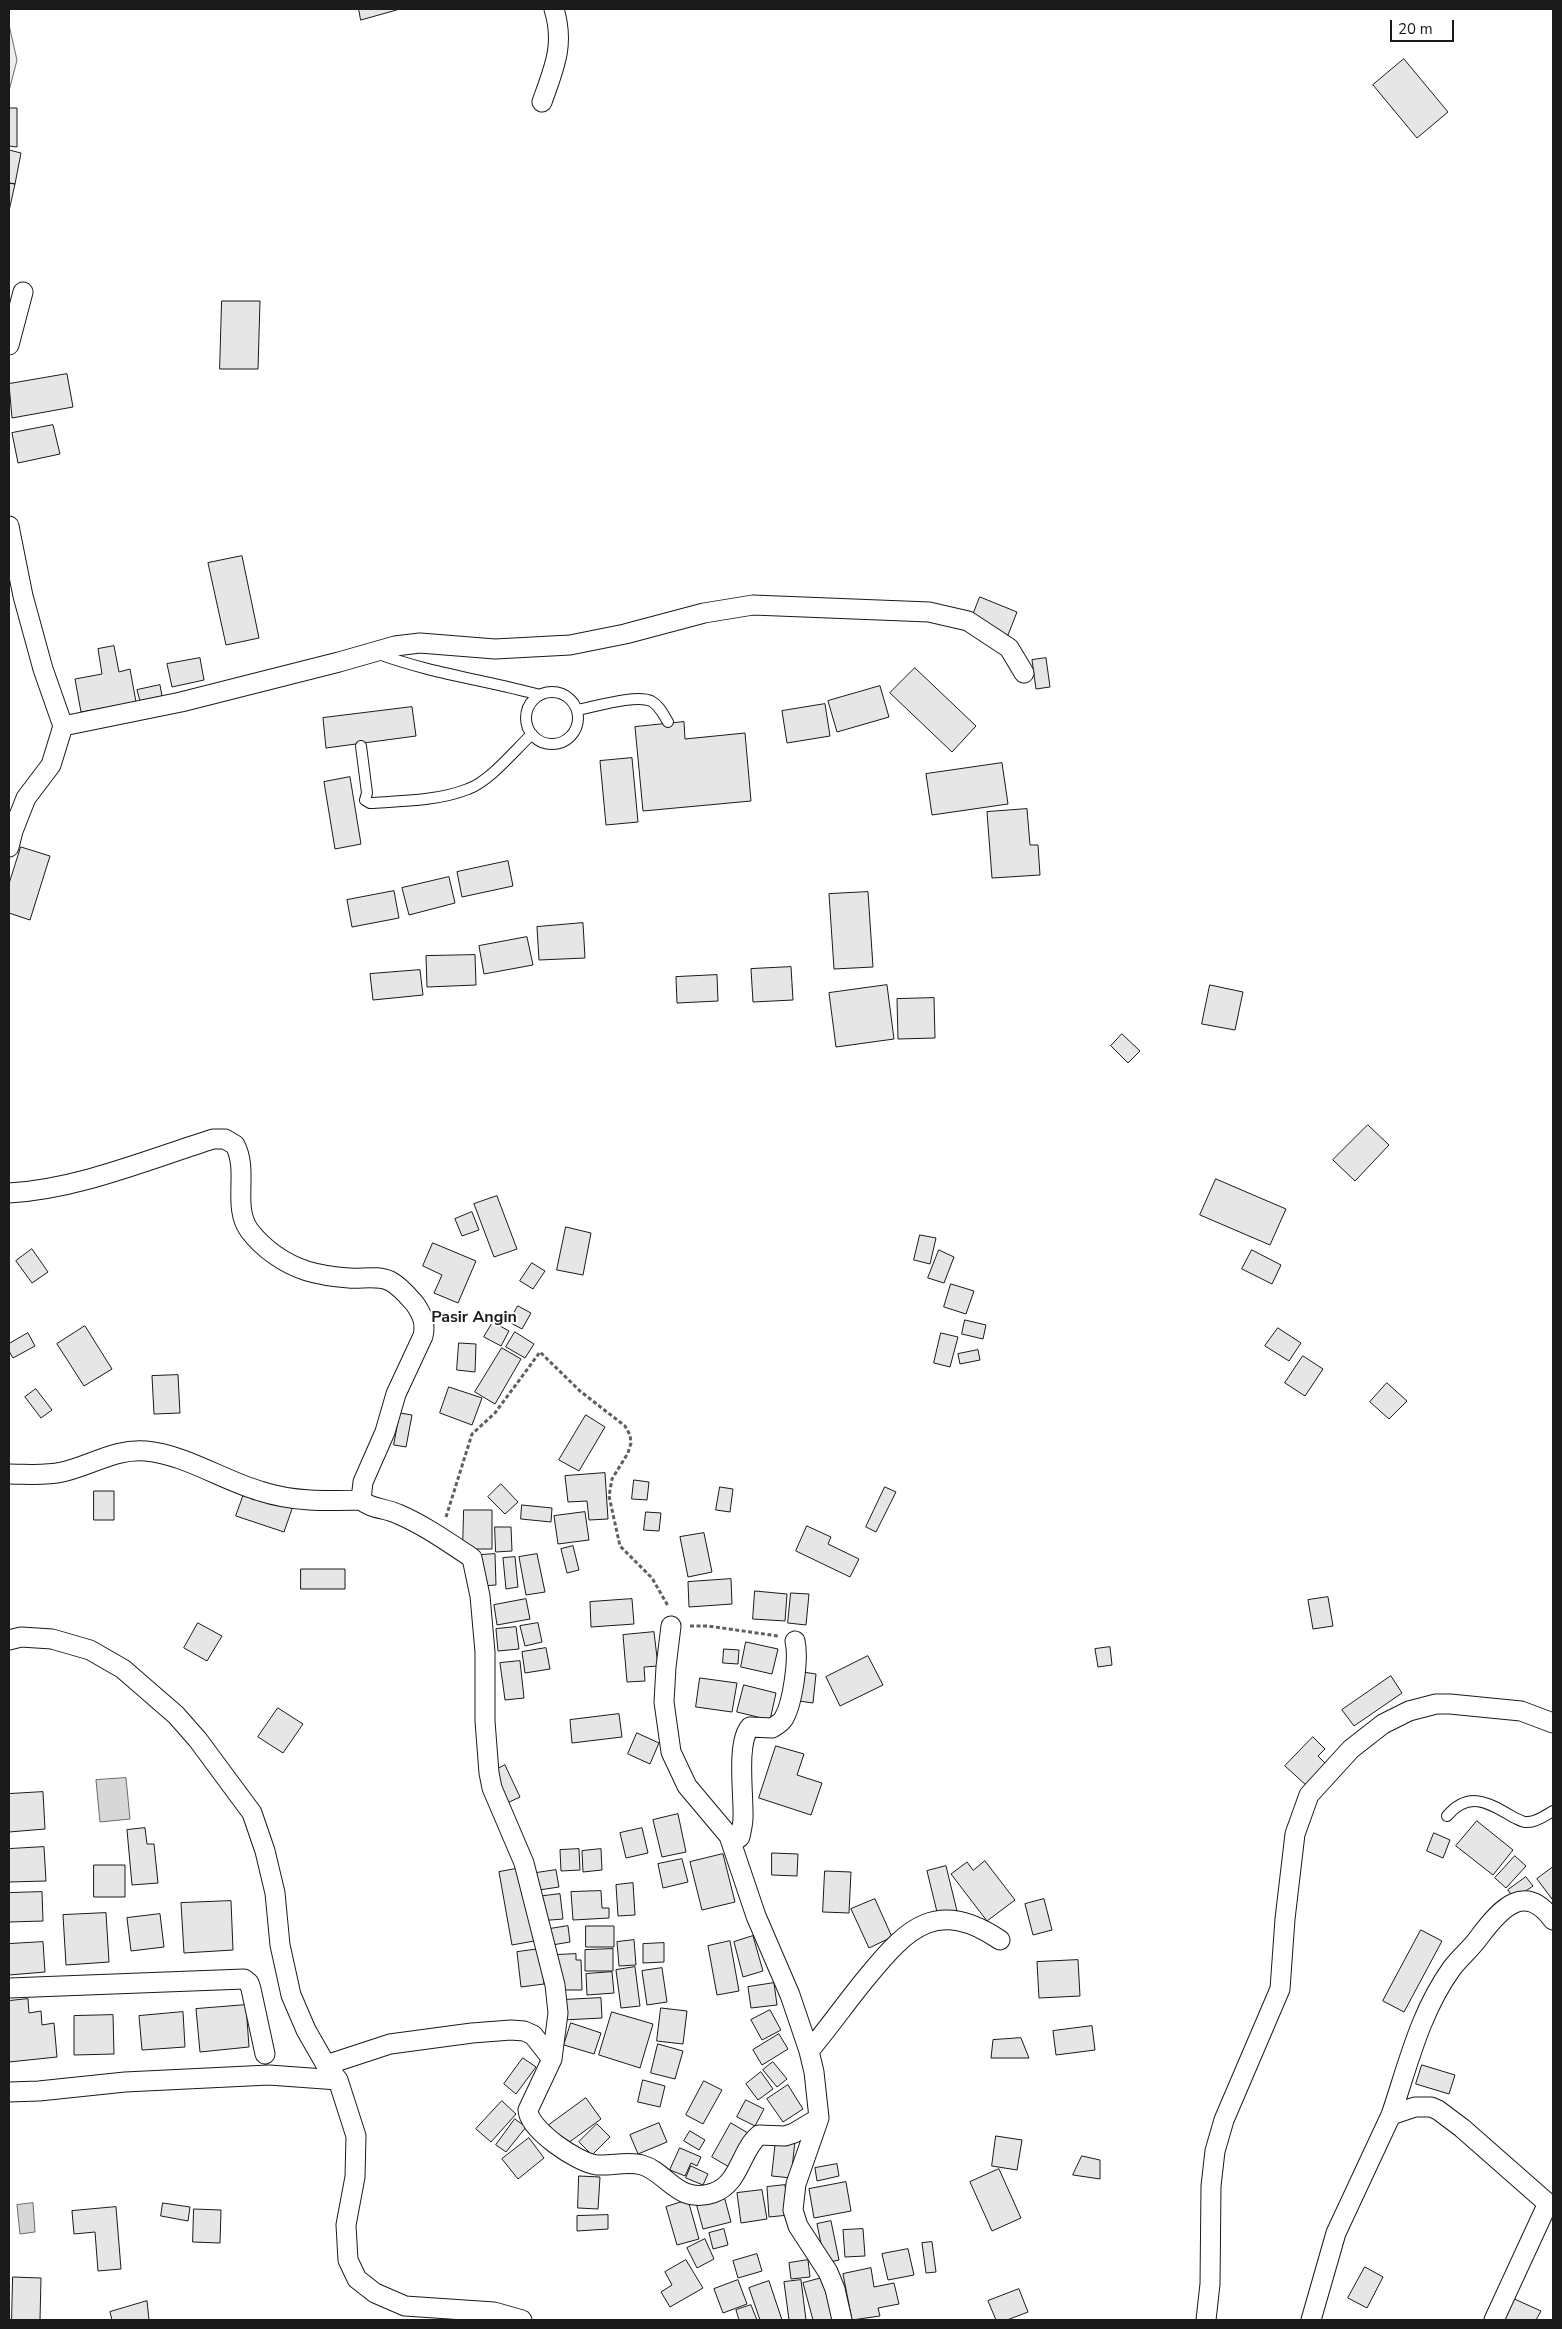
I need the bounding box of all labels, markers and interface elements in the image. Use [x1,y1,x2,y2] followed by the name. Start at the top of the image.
[1392,10,1456,42] scale bar
[1398,19,1433,39] text: 20 m
[431,1308,517,1328] district label: Pasir Angin

